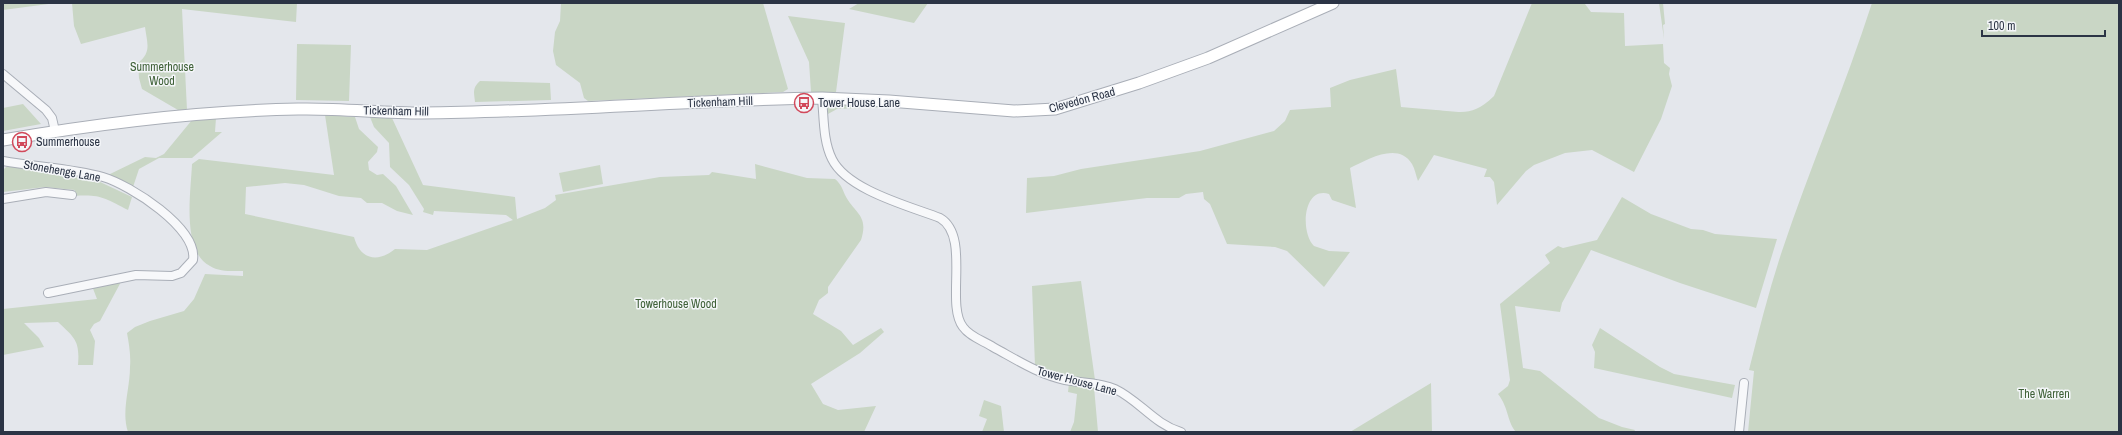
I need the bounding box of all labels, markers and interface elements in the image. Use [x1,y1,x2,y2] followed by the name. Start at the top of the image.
[1982,12,2105,38] scale bar
[1988,18,2015,34] text: 100 m
[130,59,194,89] park label: Summerhouse Wood
[1047,83,1117,117] street label: Clevedon Road
[793,92,815,114] bus stop icon: Tower House Lane
[687,93,753,111] street label: Tickenham Hill
[818,95,900,111] place label: Tower House Lane
[363,102,429,120] street label: Tickenham Hill
[11,131,33,153] bus stop icon: Summerhouse
[36,134,100,150] place label: Summerhouse
[22,156,102,186] street label: Stonehenge Lane
[635,296,717,312] park label: Towerhouse Wood
[1035,363,1119,399] street label: Tower House Lane
[2018,386,2070,402] park label: The Warren

